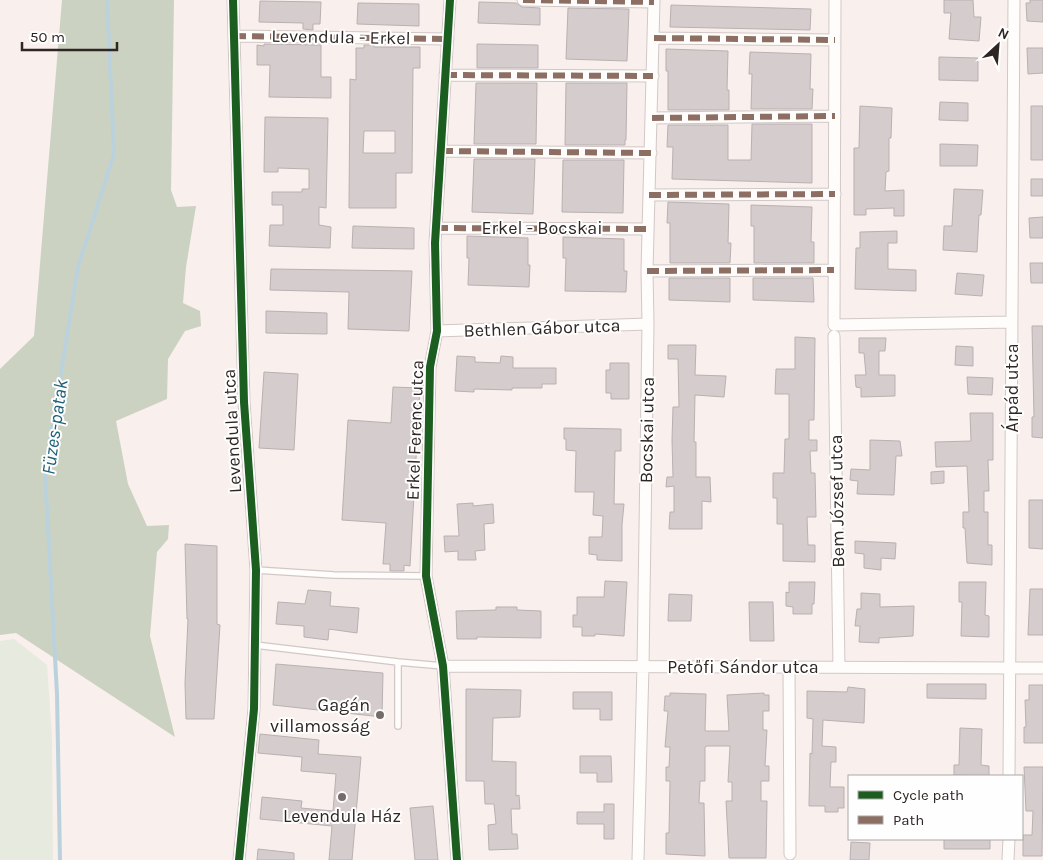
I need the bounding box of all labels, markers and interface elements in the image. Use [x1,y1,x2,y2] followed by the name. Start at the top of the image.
[22,20,118,52] scale bar
[973,20,1023,70] north arrow
[995,24,1012,44] text: N
[271,25,411,49] street label: Levendula - Erkel
[30,28,65,46] text: 50 m
[481,217,603,239] street label: Erkel - Bocskai
[463,314,621,342] street label: Bethlen Gábor utca
[1000,343,1023,433] street label: Árpád utca
[402,359,428,501] street label: Erkel Ferenc utca
[218,368,246,494] street label: Levendula utca
[635,377,659,483] street label: Bocskai utca
[37,378,73,476] water label: Füzes-patak
[825,434,849,568] street label: Bem József utca
[667,656,819,678] street label: Petőfi Sándor utca
[270,694,370,737] place label: Gagán villamosság
[374,709,386,721] marker: Gagán villamosság
[848,775,1023,840] legend
[893,786,964,804] text: Cycle path
[336,791,348,803] marker: Levendula Ház
[283,805,401,827] place label: Levendula Ház
[893,811,924,829] text: Path

